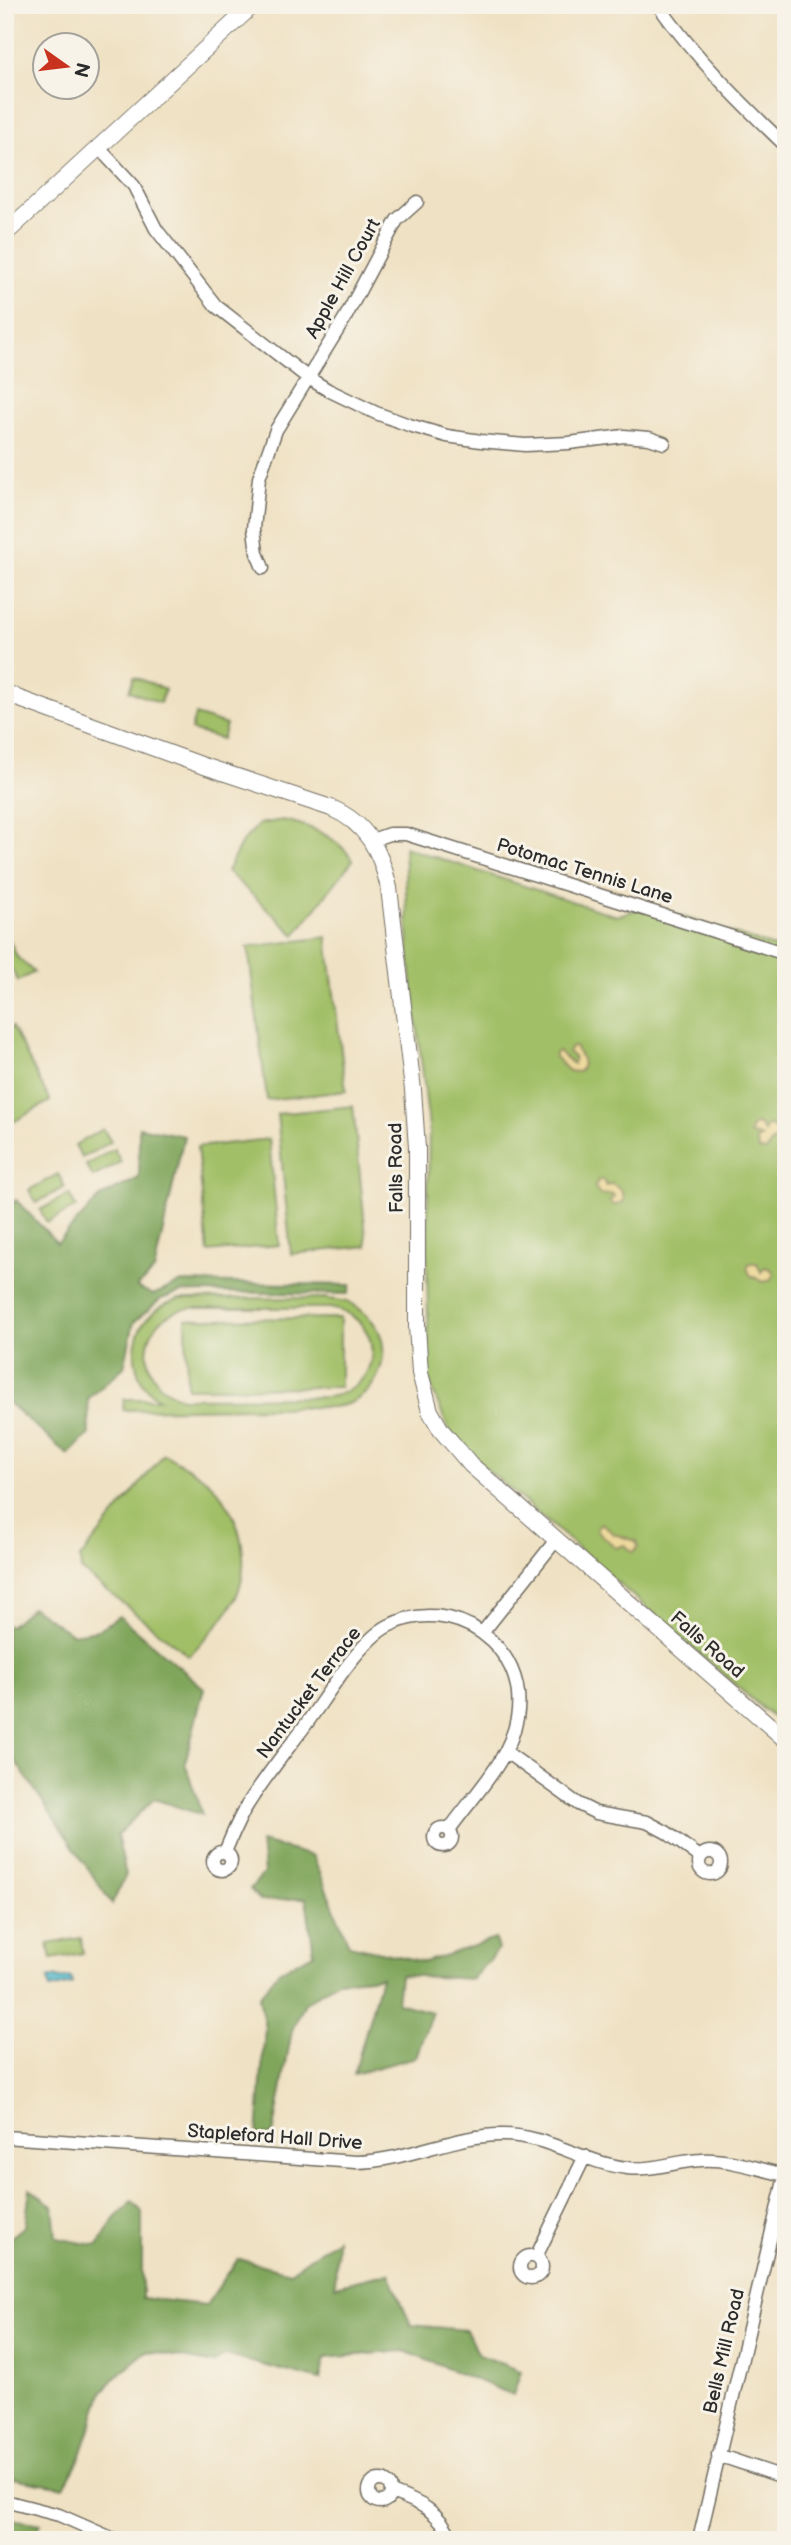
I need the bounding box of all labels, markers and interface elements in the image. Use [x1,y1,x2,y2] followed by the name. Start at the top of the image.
[32,32,102,102] north arrow
[68,60,94,79] text: N
[301,215,386,343] street label: Apple Hill Court
[494,834,676,909] street label: Potomac Tennis Lane
[384,1123,409,1213] street label: Falls Road
[665,1607,749,1683] street label: Falls Road
[252,1622,366,1763] street label: Nantucket Terrace
[187,2120,363,2155] street label: Stapleford Hall Drive
[699,2287,750,2416] street label: Bells Mill Road

